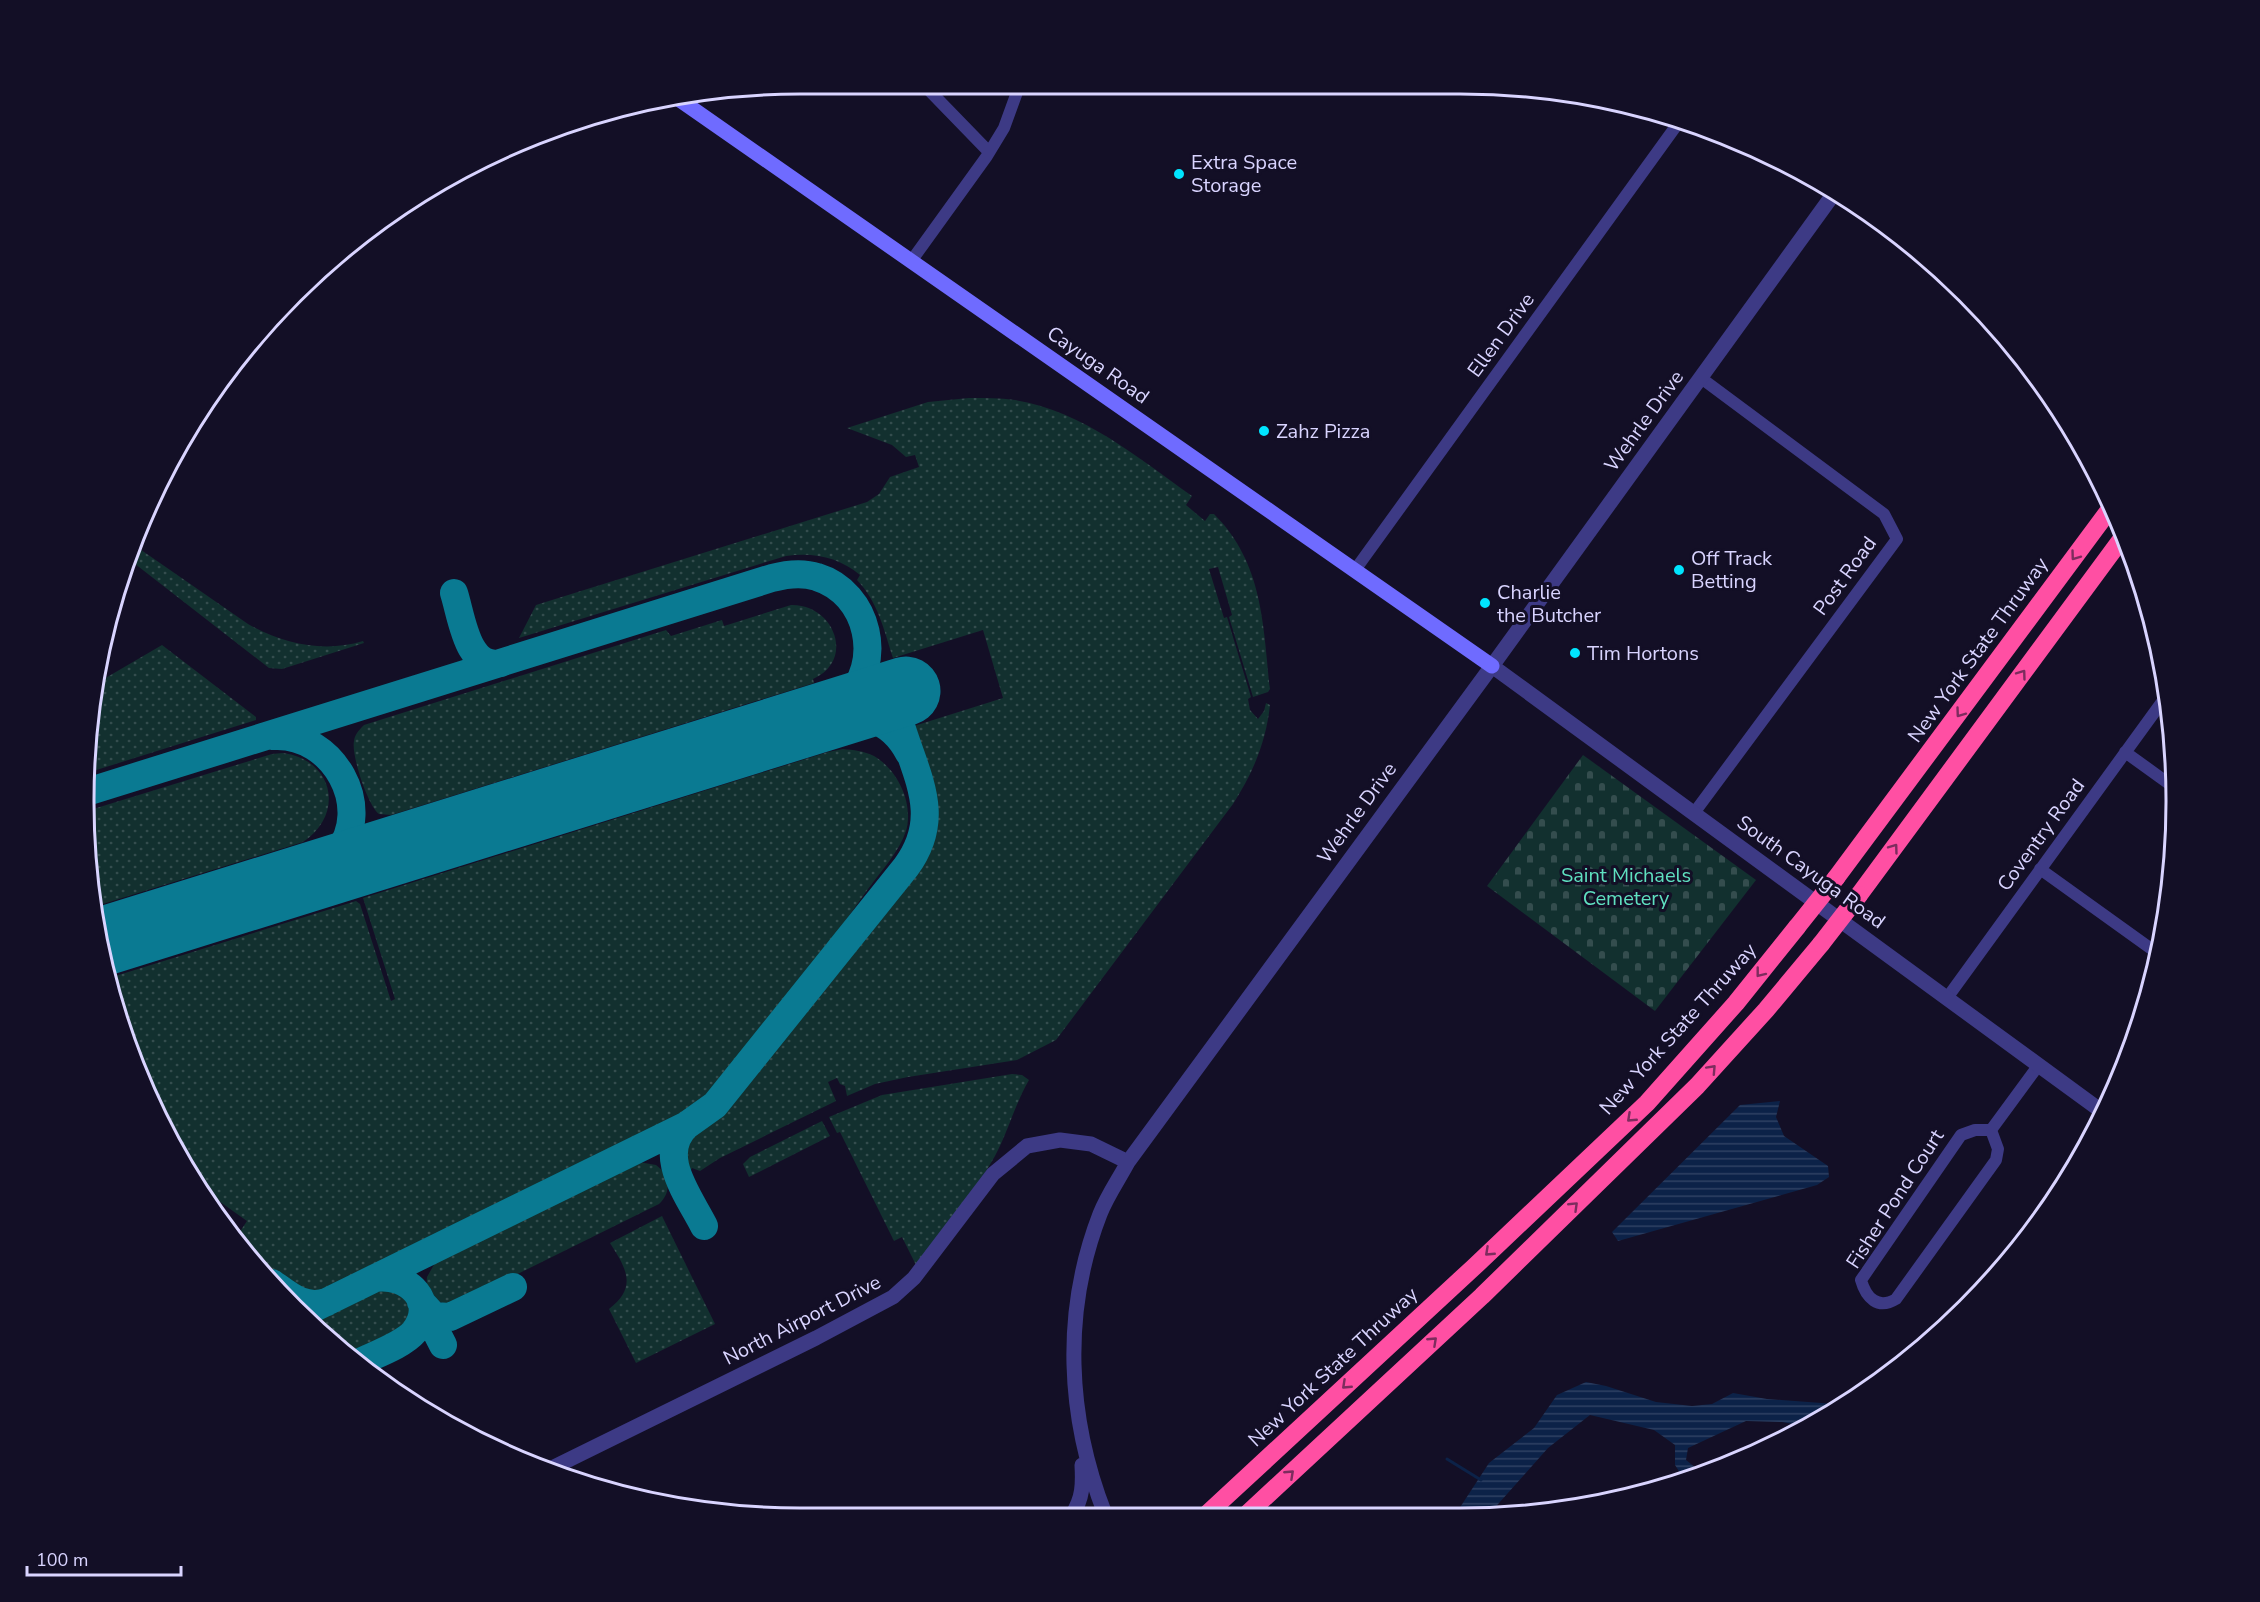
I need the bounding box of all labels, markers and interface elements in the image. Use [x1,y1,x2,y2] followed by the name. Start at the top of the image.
[1191,149,1297,199] place label: Extra Space Storage
[1172,167,1186,181] marker: Extra Space Storage
[1461,287,1541,383] street label: Ellen Drive
[1041,320,1155,410] street label: Cayuga Road
[1598,365,1690,477] street label: Wehrle Drive
[1276,418,1370,445] place label: Zahz Pizza
[1257,424,1271,438] marker: Zahz Pizza
[1807,531,1883,621] street label: Post Road
[1691,545,1773,595] place label: Off Track Betting
[2072,549,2083,560] one-way arrow
[1902,551,2055,748] street label: New York State Thruway
[1672,563,1686,577] marker: Off Track Betting
[1497,579,1601,629] place label: Charlie the Butcher
[1478,596,1492,610] marker: Charlie the Butcher
[1587,640,1699,667] place label: Tim Hortons
[1568,646,1582,660] marker: Tim Hortons
[2015,669,2026,680] one-way arrow
[1956,706,1967,717] one-way arrow
[1311,757,1403,869] street label: Wehrle Drive
[1991,773,2091,897] street label: Coventry Road
[1731,809,1891,935] street label: South Cayuga Road
[1887,843,1898,854] one-way arrow
[1561,862,1691,912] park label: Saint Michaels Cemetery
[1593,937,1763,1121] street label: New York State Thruway
[1757,966,1768,977] one-way arrow
[1705,1065,1716,1075] one-way arrow
[1627,1111,1638,1122] one-way arrow
[1840,1123,1951,1274] street label: Fisher Pond Court
[1567,1202,1577,1213] one-way arrow
[1486,1245,1497,1256] one-way arrow
[719,1269,885,1371] street label: North Airport Drive
[1242,1281,1424,1453] street label: New York State Thruway
[1426,1337,1437,1348] one-way arrow
[1343,1378,1353,1389] one-way arrow
[1284,1470,1294,1481] one-way arrow
[27,1539,182,1577] scale bar
[36,1548,88,1572] text: 100 m

